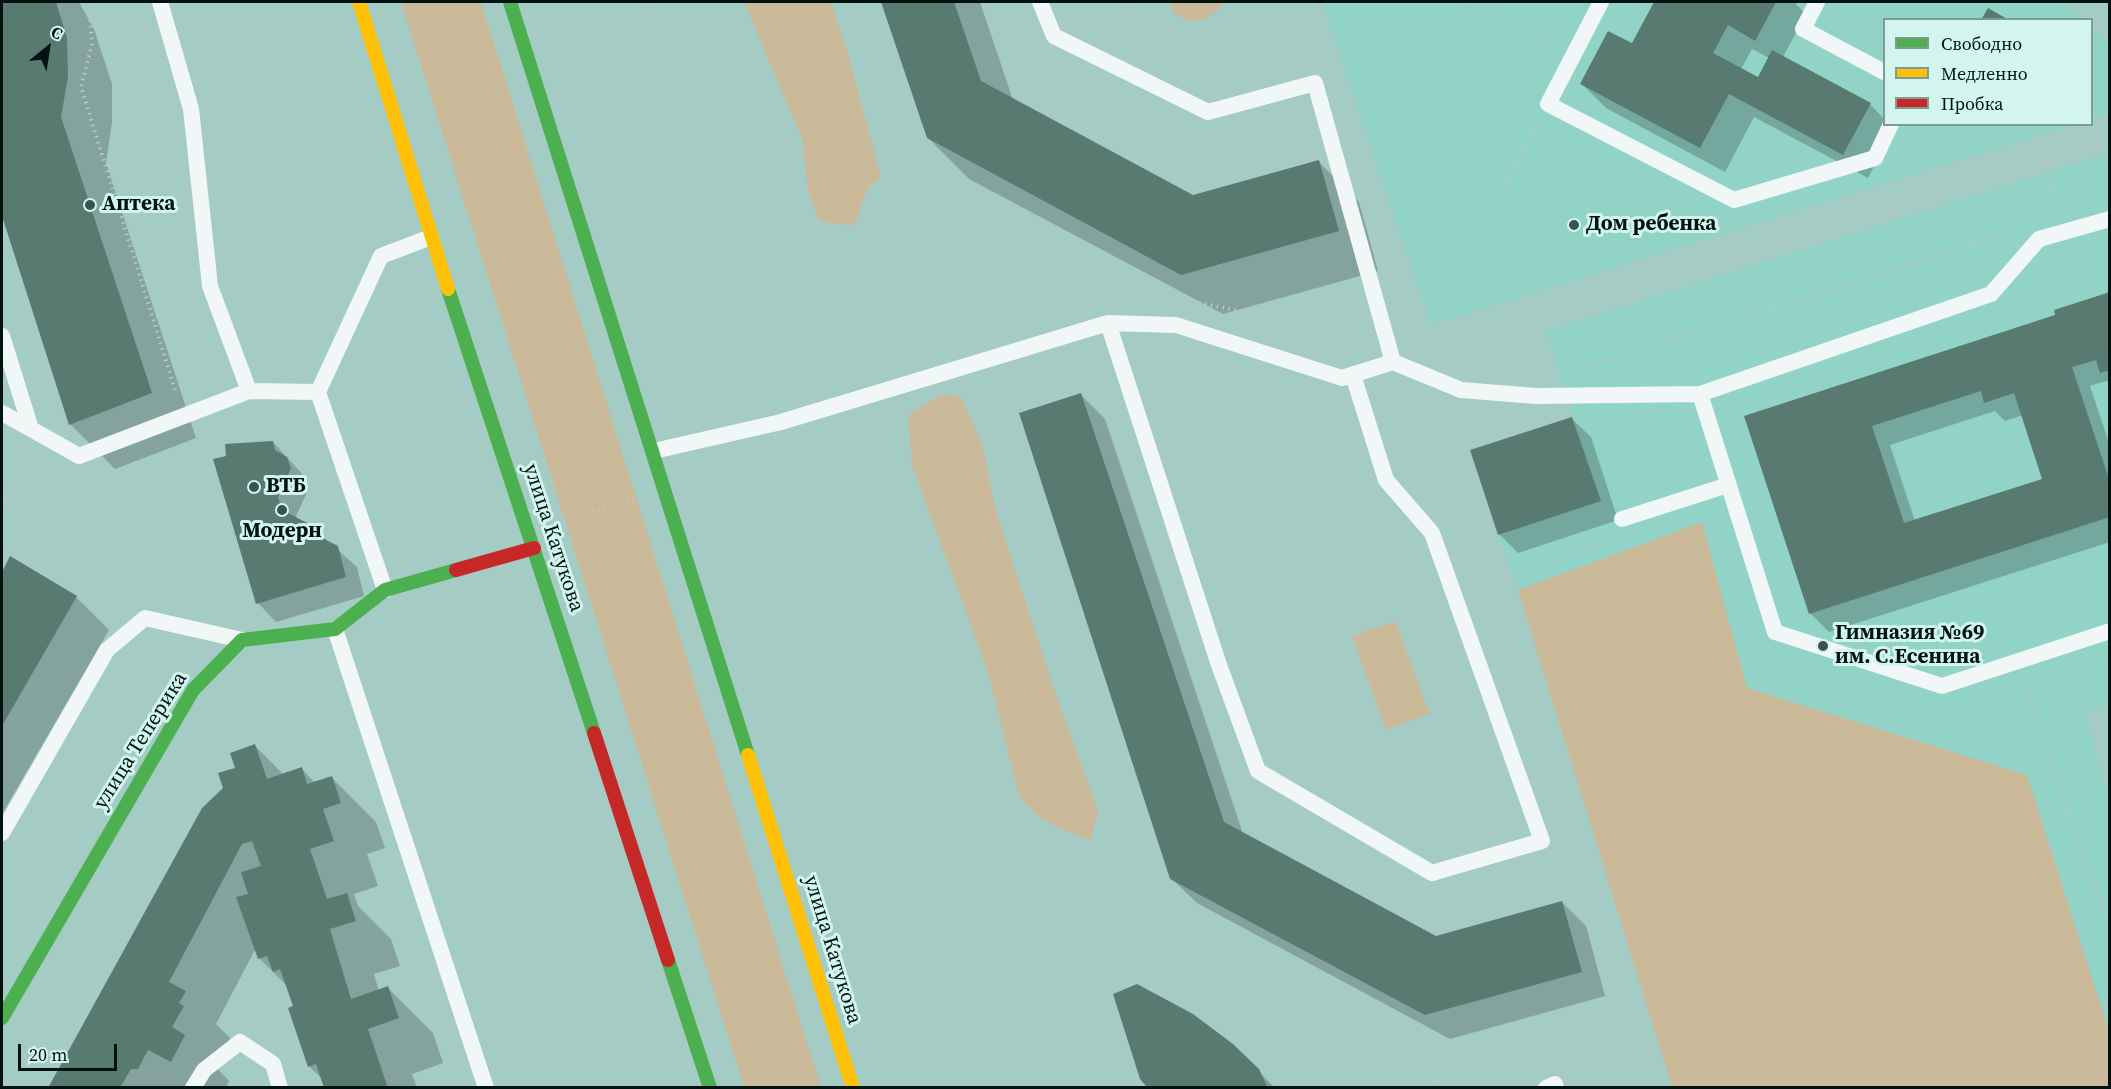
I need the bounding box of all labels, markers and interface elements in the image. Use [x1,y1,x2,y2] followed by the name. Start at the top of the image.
[18,18,78,78] north arrow
[1883,18,2093,126] legend
[47,20,67,44] text: С
[1941,31,2022,56] text: Свободно
[1941,61,2028,86] text: Медленно
[1941,91,2003,116] text: Пробка
[102,192,175,218] place label: Аптека
[83,198,97,212] marker: Аптека
[1586,212,1716,238] place label: Дом ребенка
[1567,218,1581,232] marker: Дом ребенка
[517,461,589,615] street label: улица Катукова
[266,474,306,500] place label: ВТБ
[247,480,261,494] marker: ВТБ
[275,503,289,517] marker: Модерн
[242,519,322,545] place label: Модерн
[1835,621,1984,671] place label: Гимназия №69 им. С.Есенина
[1816,639,1830,653] marker: Гимназия №69 им. С.Есенина
[89,668,193,814] street label: улица Теперика
[797,873,867,1027] street label: улица Катукова
[21,1032,120,1070] scale bar
[29,1042,67,1067] text: 20 m

